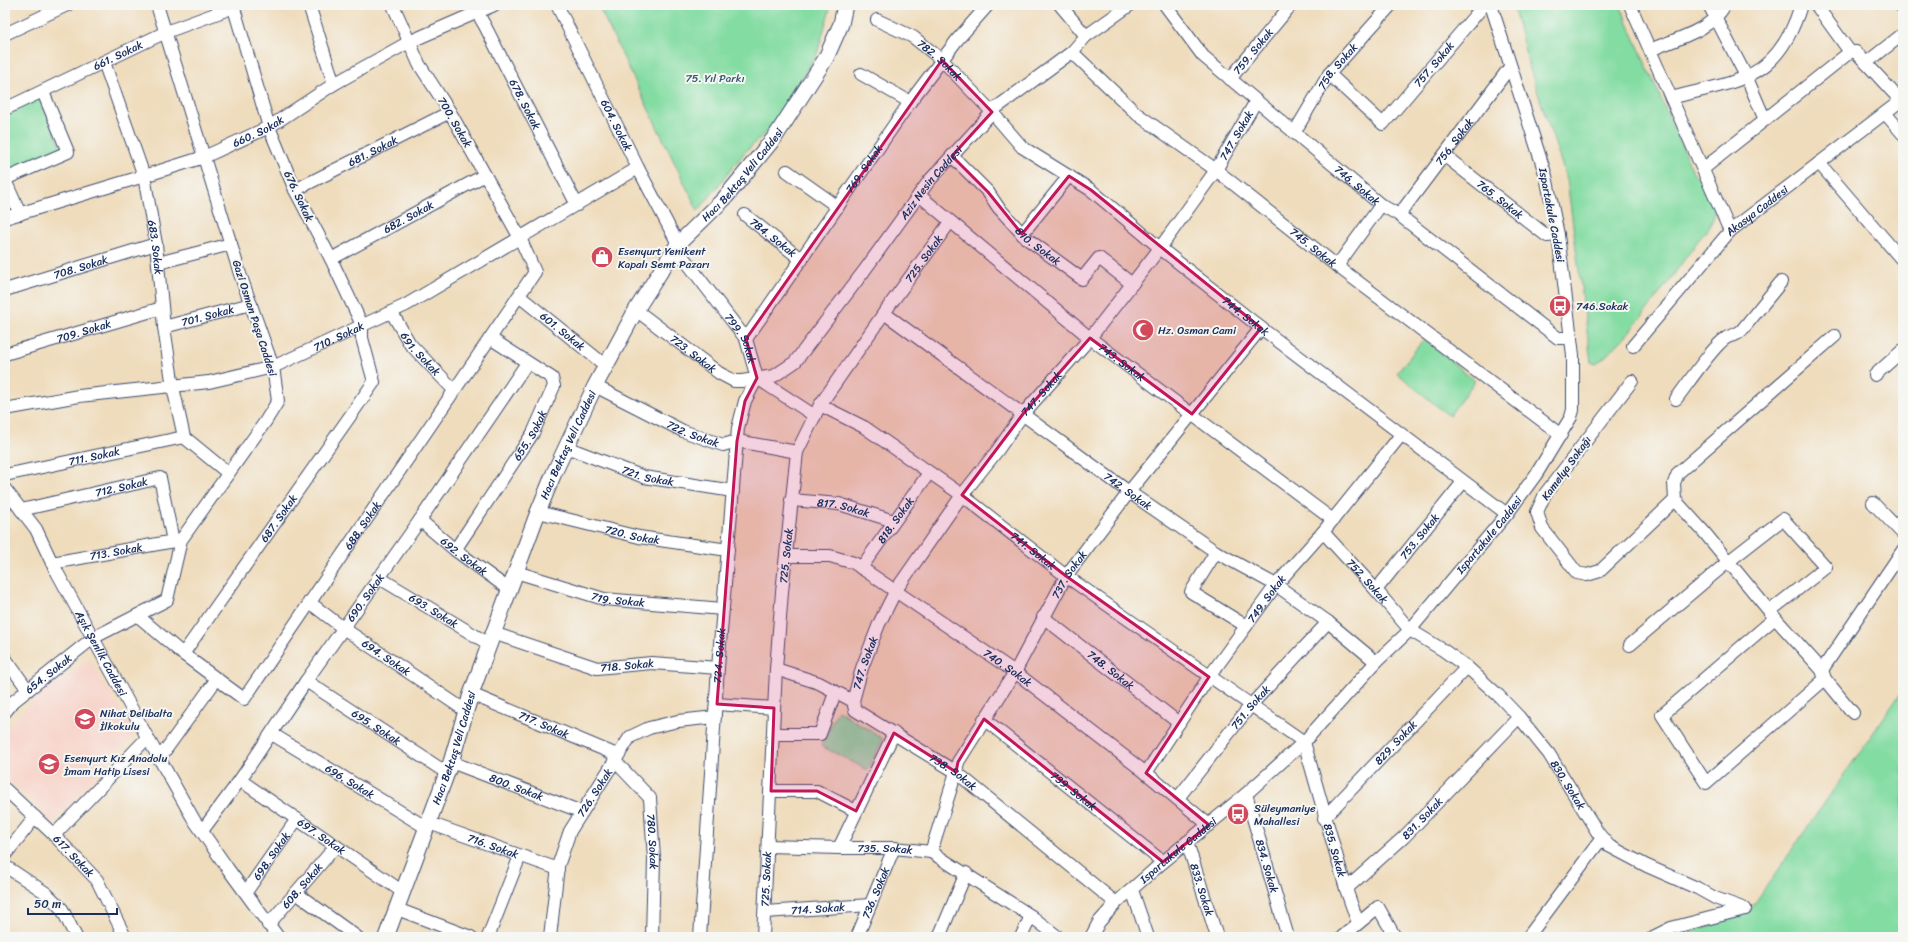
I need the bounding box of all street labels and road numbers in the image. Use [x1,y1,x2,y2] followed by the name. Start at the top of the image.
[1228,24,1278,79] street label: 759. Sokak
[90,35,146,76] street label: 661. Sokak
[913,35,966,86] street label: 782. Sokak
[1409,37,1459,92] street label: 757. Sokak
[1313,39,1363,93] street label: 758. Sokak
[504,75,546,133] street label: 678. Sokak
[432,93,477,151] street label: 700. Sokak
[595,96,637,155] street label: 604. Sokak
[1214,107,1259,164] street label: 747. Sokak
[229,111,288,153] street label: 660. Sokak
[1430,114,1479,169] street label: 756. Sokak
[697,124,789,226] street label: Hacı Bektaş Veli Caddesi
[345,131,401,172] street label: 681. Sokak
[841,141,888,197] street label: 769. Sokak
[894,141,968,225] street label: Aziz Nesin Caddesi
[1330,161,1385,211] street label: 746. Sokak
[1533,165,1570,265] street label: Ispartakule Caddesi
[278,167,319,225] street label: 676. Sokak
[1472,175,1527,224] street label: 765. Sokak
[1720,180,1793,241] street label: Akasya Caddesi
[380,196,437,239] street label: 682. Sokak
[745,213,801,263] street label: 784. Sokak
[142,219,168,276] street label: 683. Sokak
[1010,222,1065,271] street label: 810. Sokak
[1285,223,1341,273] street label: 745. Sokak
[900,231,948,287] street label: 725. Sokak
[51,250,110,285] street label: 708. Sokak
[227,258,283,380] street label: Gazi Osman Paşa Caddesi
[1218,292,1273,341] street label: 744. Sokak
[179,300,236,332] street label: 701. Sokak
[535,307,589,356] street label: 601. Sokak
[719,309,762,366] street label: 799. Sokak
[54,314,113,348] street label: 709. Sokak
[310,317,367,357] street label: 710. Sokak
[395,329,445,381] street label: 691. Sokak
[666,330,721,378] street label: 723. Sokak
[1094,338,1150,387] street label: 743. Sokak
[1016,367,1067,421] street label: 747. Sokak
[535,386,602,503] street label: Hacı Bektaş Veli Caddesi
[508,407,552,465] street label: 655. Sokak
[663,415,722,453] street label: 722. Sokak
[1536,432,1596,505] street label: Kamelya Sokağı
[67,442,122,471] street label: 711. Sokak
[619,460,675,492] street label: 721. Sokak
[1100,468,1156,515] street label: 742. Sokak
[93,472,150,503] street label: 712. Sokak
[255,490,303,546] street label: 687. Sokak
[1451,491,1528,579] street label: Ispartakule Caddesi
[816,493,872,523] street label: 817. Sokak
[872,493,919,548] street label: 818. Sokak
[339,497,386,554] street label: 688. Sokak
[1395,509,1444,564] street label: 753. Sokak
[603,520,661,550] street label: 720. Sokak
[774,527,799,584] street label: 725. Sokak
[1006,527,1060,575] street label: 741. Sokak
[436,532,492,581] street label: 692. Sokak
[88,538,144,566] street label: 713. Sokak
[1047,546,1092,602] street label: 737. Sokak
[1341,554,1393,608] street label: 752. Sokak
[342,569,390,626] street label: 690. Sokak
[1242,570,1291,627] street label: 749. Sokak
[589,587,646,612] street label: 719. Sokak
[405,589,462,633] street label: 693. Sokak
[69,606,133,701] street label: Aşık Şenlik Caddesi
[708,627,731,684] street label: 724. Sokak
[848,633,883,692] street label: 747. Sokak
[358,634,415,681] street label: 694. Sokak
[979,644,1036,692] street label: 740. Sokak
[1083,646,1138,695] street label: 748. Sokak
[21,649,76,699] street label: 654. Sokak
[600,654,655,678] street label: 718. Sokak
[1226,681,1275,734] street label: 751. Sokak
[427,688,482,808] street label: Hacı Bektaş Veli Caddesi
[348,704,405,751] street label: 695. Sokak
[515,706,572,744] street label: 717. Sokak
[1370,716,1422,770] street label: 829. Sokak
[925,749,981,796] street label: 738. Sokak
[1545,756,1590,814] street label: 830. Sokak
[321,759,378,804] street label: 696. Sokak
[572,765,618,821] street label: 726. Sokak
[1046,767,1101,816] street label: 739. Sokak
[486,768,546,806] street label: 800. Sokak
[1397,793,1448,844] street label: 831. Sokak
[1135,812,1222,889] street label: Ispartakule Caddesi
[293,813,350,860] street label: 697. Sokak
[641,813,663,870] street label: 780. Sokak
[1318,821,1351,880] street label: 835. Sokak
[248,828,295,884] street label: 698. Sokak
[465,828,521,864] street label: 716. Sokak
[48,830,99,882] street label: 617. Sokak
[1250,837,1284,896] street label: 834. Sokak
[858,839,914,860] street label: 735. Sokak
[755,851,777,907] street label: 725. Sokak
[277,858,328,913] street label: 608. Sokak
[1184,861,1219,919] street label: 833. Sokak
[857,864,895,922] street label: 736. Sokak
[790,898,846,920] street label: 714. Sokak

